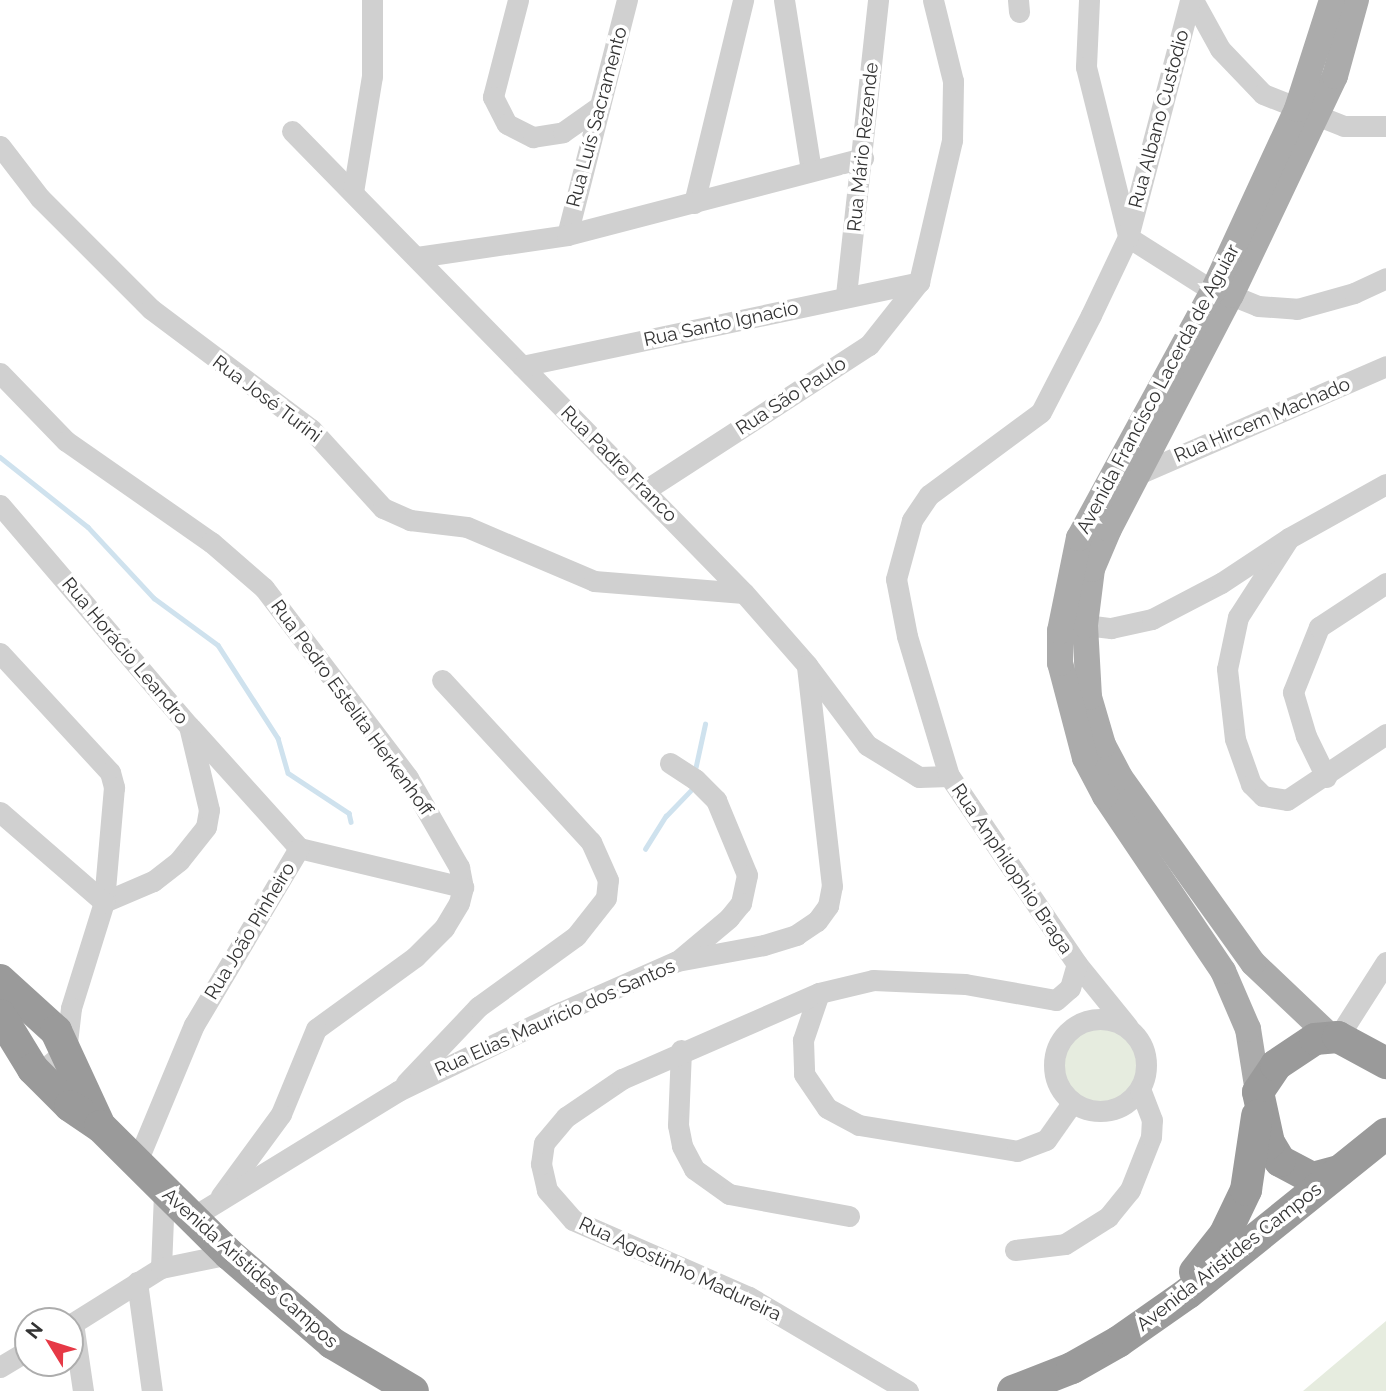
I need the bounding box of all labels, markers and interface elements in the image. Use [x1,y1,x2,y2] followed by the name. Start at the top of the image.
[562,24,632,210] street label: Rua Luís Sacramento
[1124,27,1194,211] street label: Rua Albano Custodio
[843,61,883,233] street label: Rua Mário Rezende
[1072,240,1244,538] street label: Avenida Francisco Lacerda de Aguiar
[642,296,800,352] street label: Rua Santo Ignacio
[208,350,326,448] street label: Rua José Turini
[732,352,850,440] street label: Rua São Paulo
[1171,373,1353,467] street label: Rua Hircem Machado
[556,401,682,527] street label: Rua Padre Franco
[57,573,193,729] street label: Rua Horácio Leandro
[266,595,438,821] street label: Rua Pedro Estelita Herkenhoff
[946,779,1078,959] street label: Rua Anphilophio Braga
[200,858,300,1004] street label: Rua João Pinheiro
[431,955,679,1081] street label: Rua Elias Maurício dos Santos
[1132,1178,1326,1336] street label: Avenida Aristides Campos
[157,1183,343,1353] street label: Avenida Aristides Campos
[575,1212,785,1326] street label: Rua Agostinho Madureira
[14,1307,84,1377] north arrow
[21,1318,47,1343] text: N

